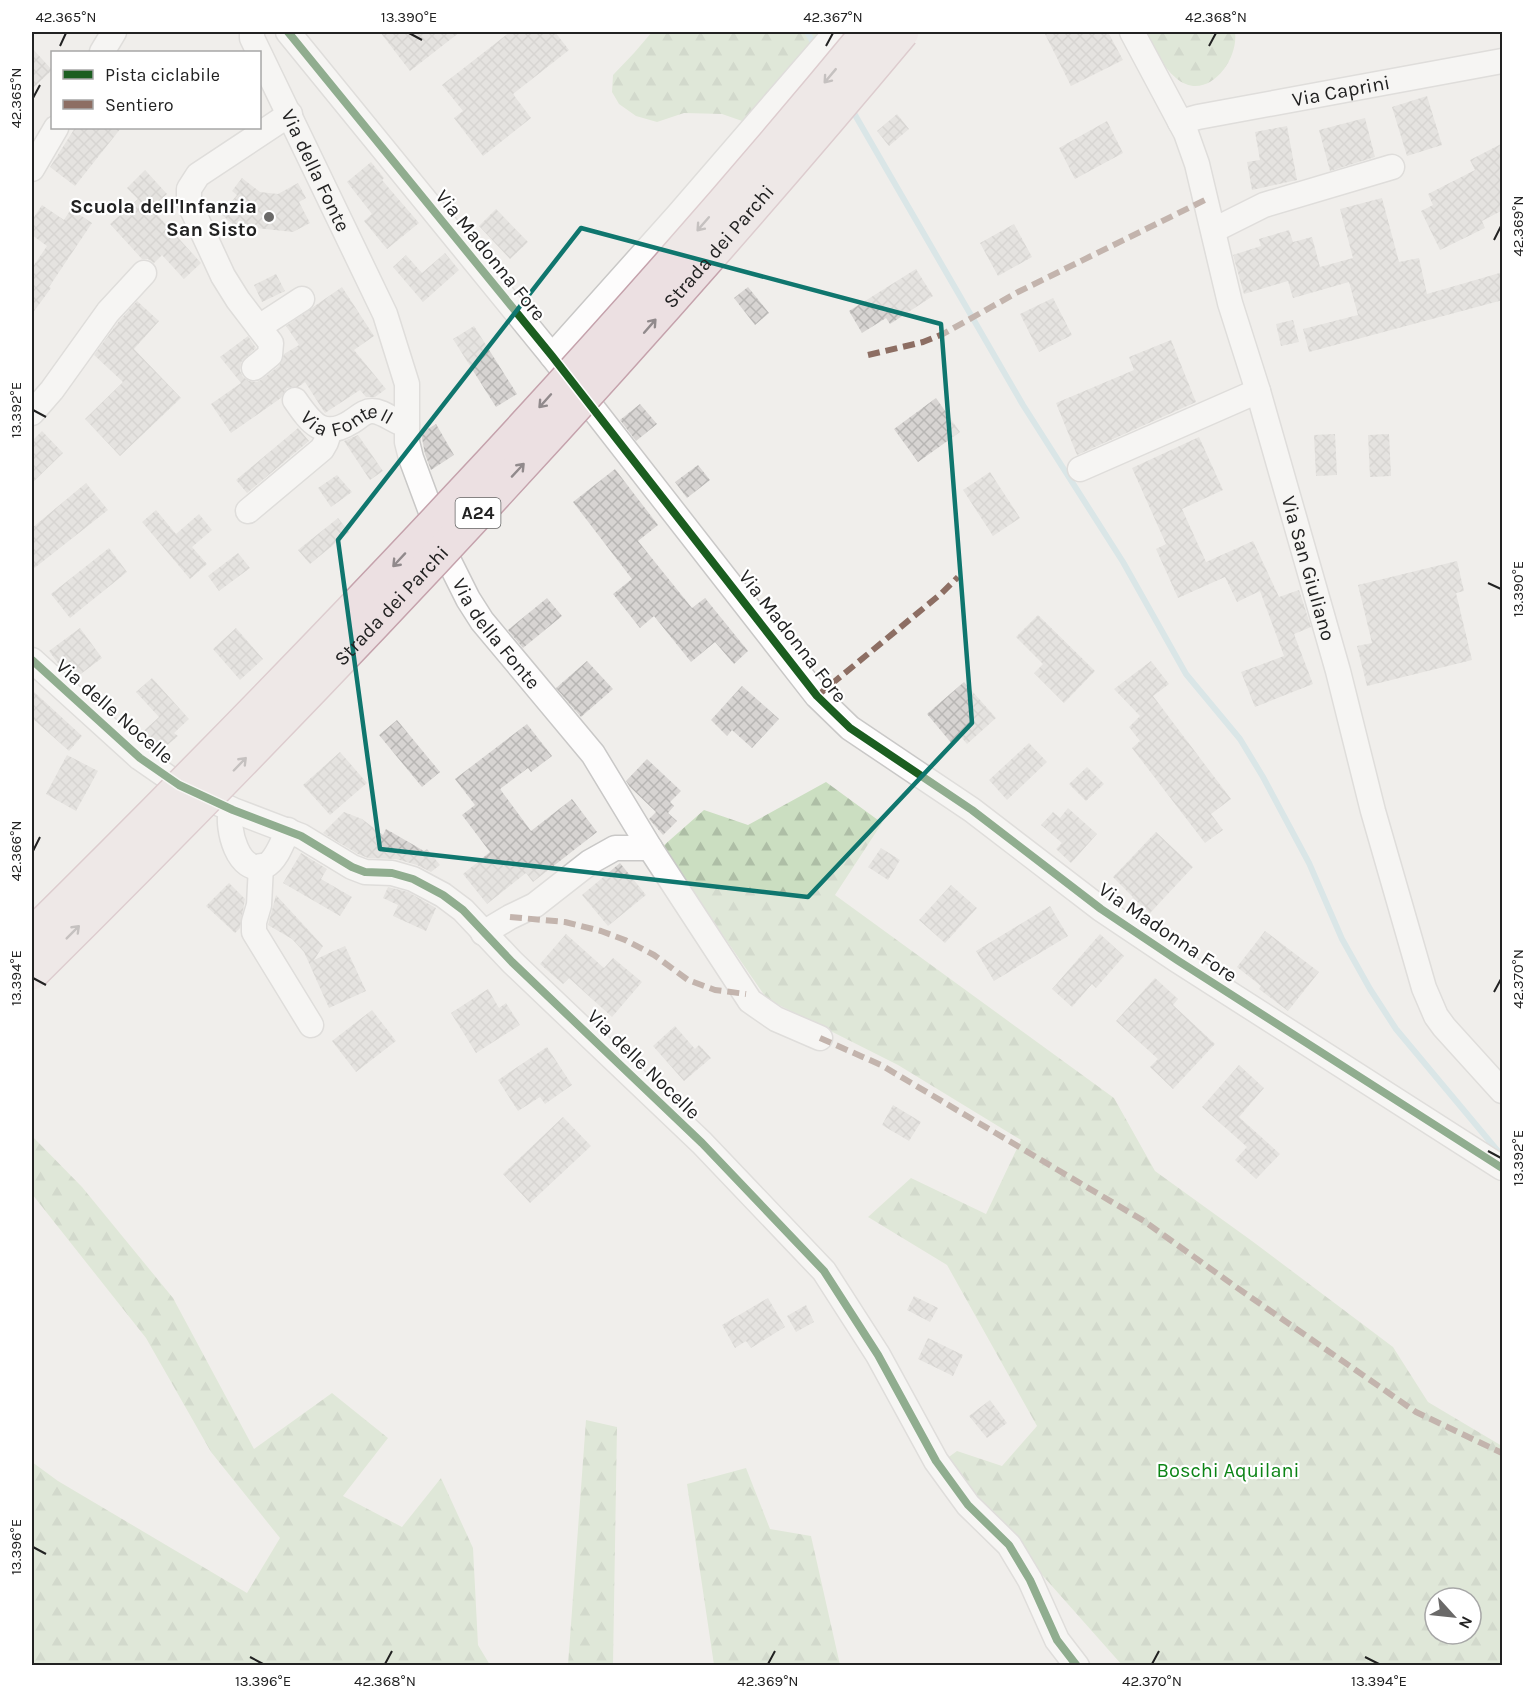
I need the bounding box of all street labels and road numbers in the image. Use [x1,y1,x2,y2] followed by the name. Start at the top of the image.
[1290,71,1392,111] street label: Via Caprini
[276,106,355,235] street label: Via della Fonte
[659,180,779,313] street label: Strada dei Parchi
[431,185,551,325] street label: Via Madonna Fore
[295,400,397,442] street label: Via Fonte II
[1277,493,1340,643] street label: Via San Giuliano
[456,498,500,528] road number: A24
[330,541,454,670] street label: Strada dei Parchi
[734,565,852,707] street label: Via Madonna Fore
[447,574,545,694] street label: Via della Fonte
[51,654,178,769] street label: Via delle Nocelle
[1094,878,1241,987] street label: Via Madonna Fore
[582,1005,705,1124] street label: Via delle Nocelle

